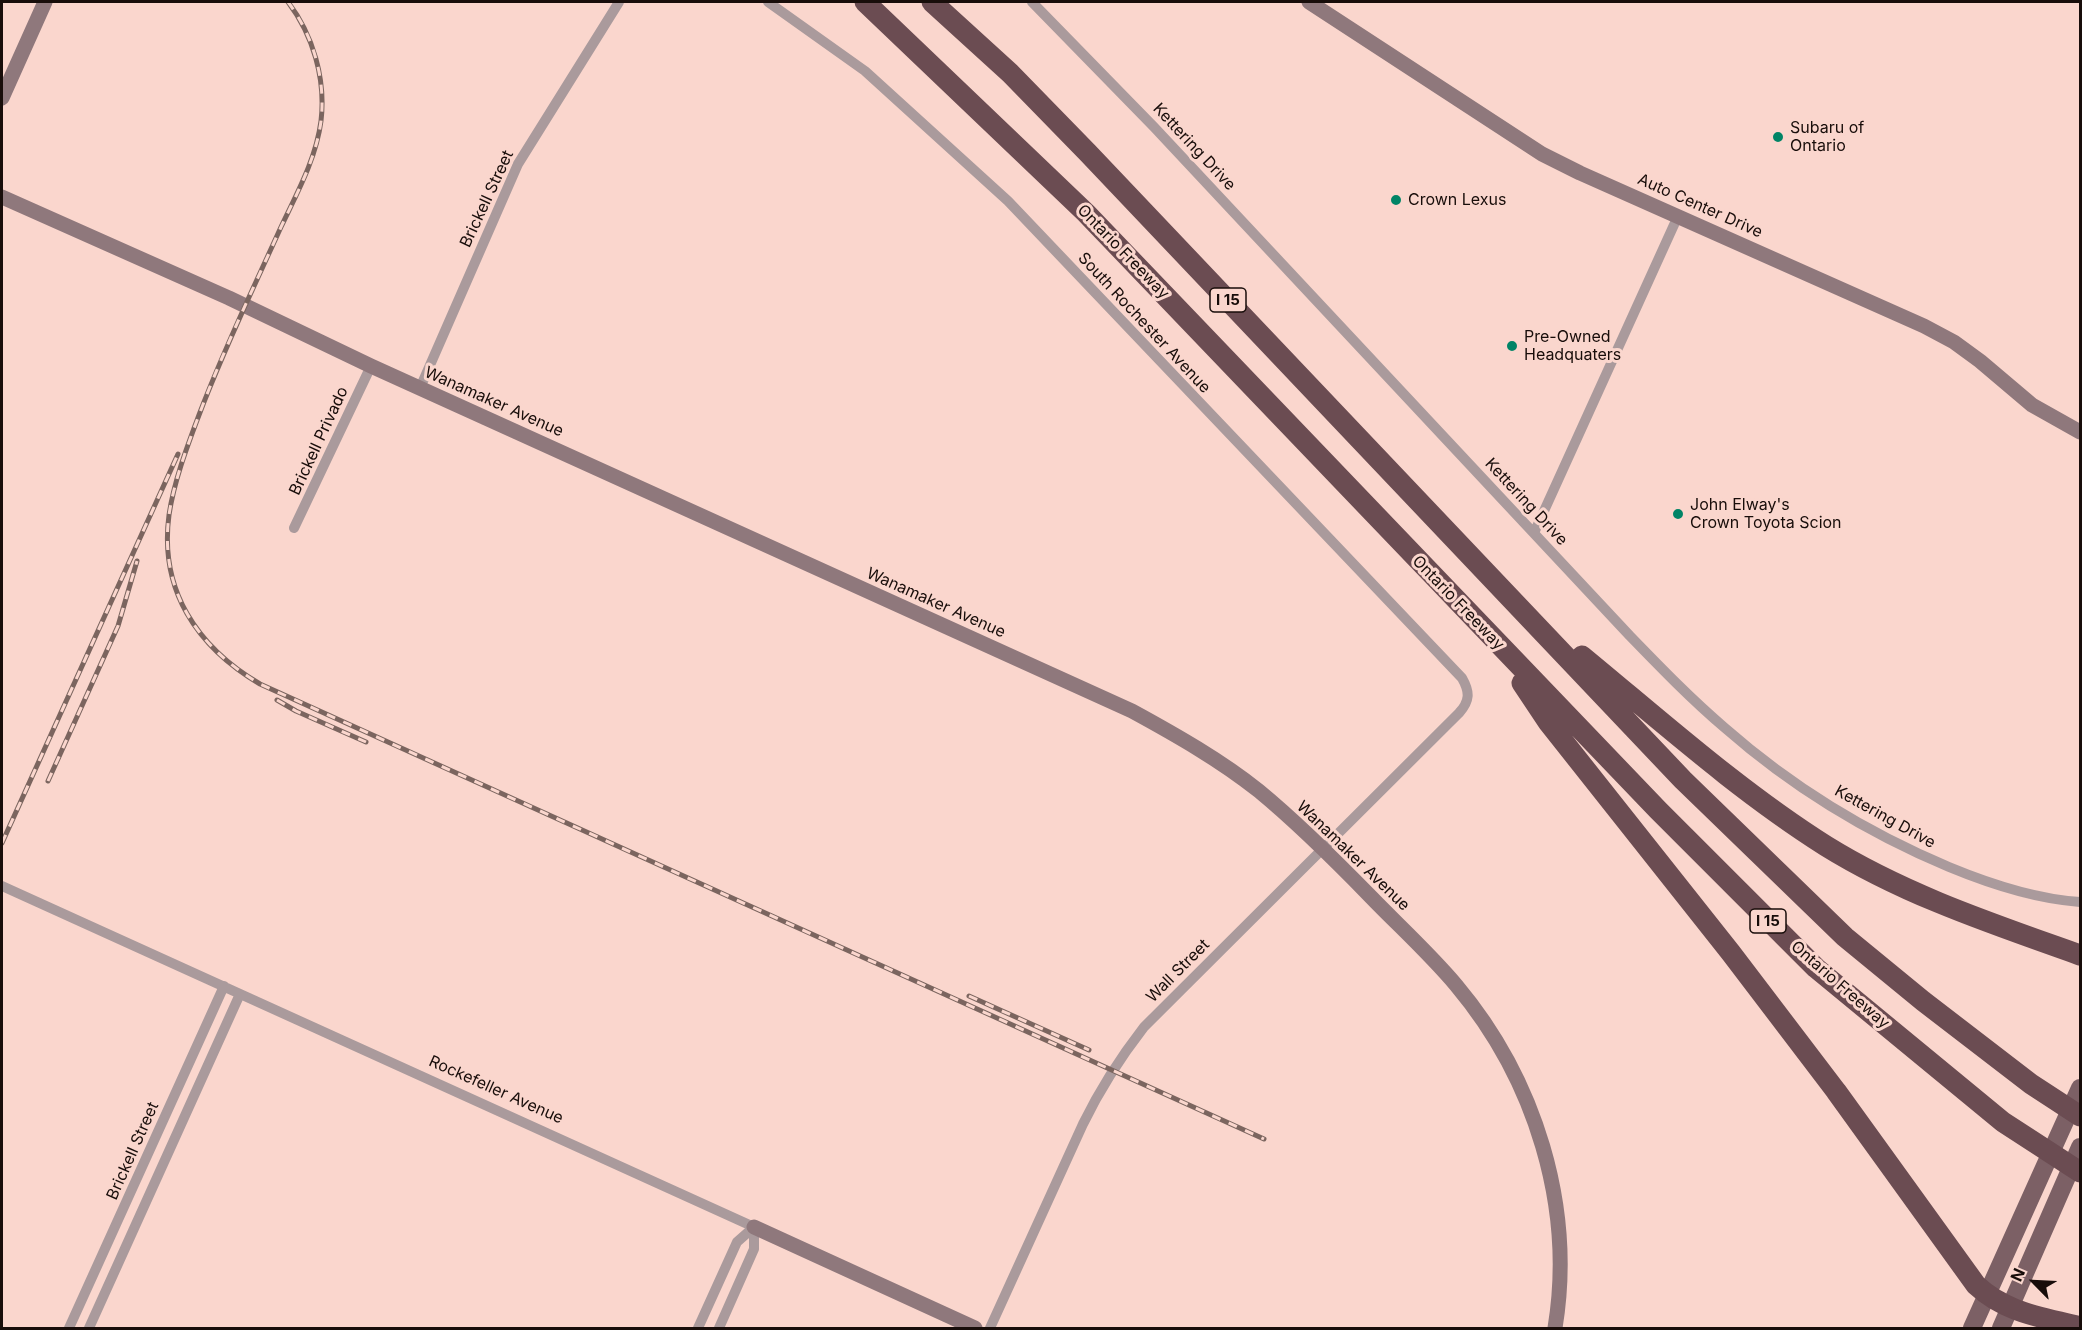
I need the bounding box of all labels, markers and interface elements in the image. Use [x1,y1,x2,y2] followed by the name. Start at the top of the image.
[1149,99,1239,195] street label: Kettering Drive
[1790,118,1864,156] place label: Subaru of Ontario
[1771,130,1785,144] marker: Subaru of Ontario
[456,147,518,251] street label: Brickell Street
[1635,170,1765,242] street label: Auto Center Drive
[1408,190,1506,210] place label: Crown Lexus
[1389,193,1403,207] marker: Crown Lexus
[1073,201,1173,303] street label: Ontario Freeway
[1074,249,1214,397] street label: South Rochester Avenue
[1210,288,1246,312] road number: I 15
[1524,327,1621,365] place label: Pre-Owned Headquaters
[1505,339,1519,353] marker: Pre-Owned Headquaters
[422,363,566,441] street label: Wanamaker Avenue
[285,384,353,498] street label: Brickell Privado
[1481,454,1571,550] street label: Kettering Drive
[1690,495,1842,533] place label: John Elway's Crown Toyota Scion
[1671,507,1685,521] marker: John Elway's Crown Toyota Scion
[1408,552,1508,654] street label: Ontario Freeway
[864,564,1008,642] street label: Wanamaker Avenue
[1831,781,1939,853] street label: Kettering Drive
[1292,797,1414,915] street label: Wanamaker Avenue
[1750,909,1786,933] road number: I 15
[1142,935,1214,1007] street label: Wall Street
[1787,937,1893,1033] street label: Ontario Freeway
[426,1052,566,1128] street label: Rockefeller Avenue
[103,1099,163,1203] street label: Brickell Street
[2004,1252,2064,1312] north arrow
[2006,1265,2029,1284] text: N

